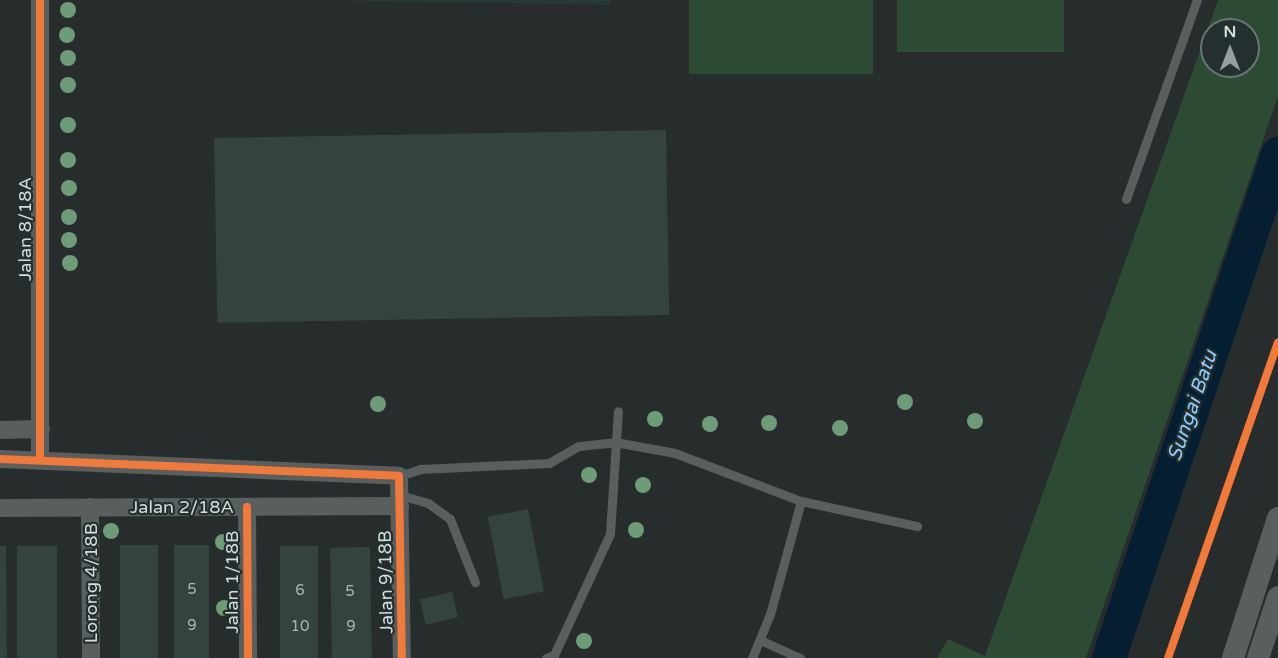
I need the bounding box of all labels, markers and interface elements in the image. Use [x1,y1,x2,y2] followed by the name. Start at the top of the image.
[1200,18,1260,78] north arrow
[1224,22,1236,42] text: N
[14,177,36,281] street label: Jalan 8/18A
[1163,348,1223,464] water label: Sungai Batu
[130,496,234,518] street label: Jalan 2/18A
[80,523,102,643] street label: Lorong 4/18B
[221,530,243,634] street label: Jalan 1/18B
[374,530,398,634] street label: Jalan 9/18B
[187,581,197,599] house number: 5
[295,582,305,600] house number: 6
[345,583,355,601] house number: 5
[187,617,197,635] house number: 9
[291,618,309,636] house number: 10
[346,618,356,636] house number: 9

